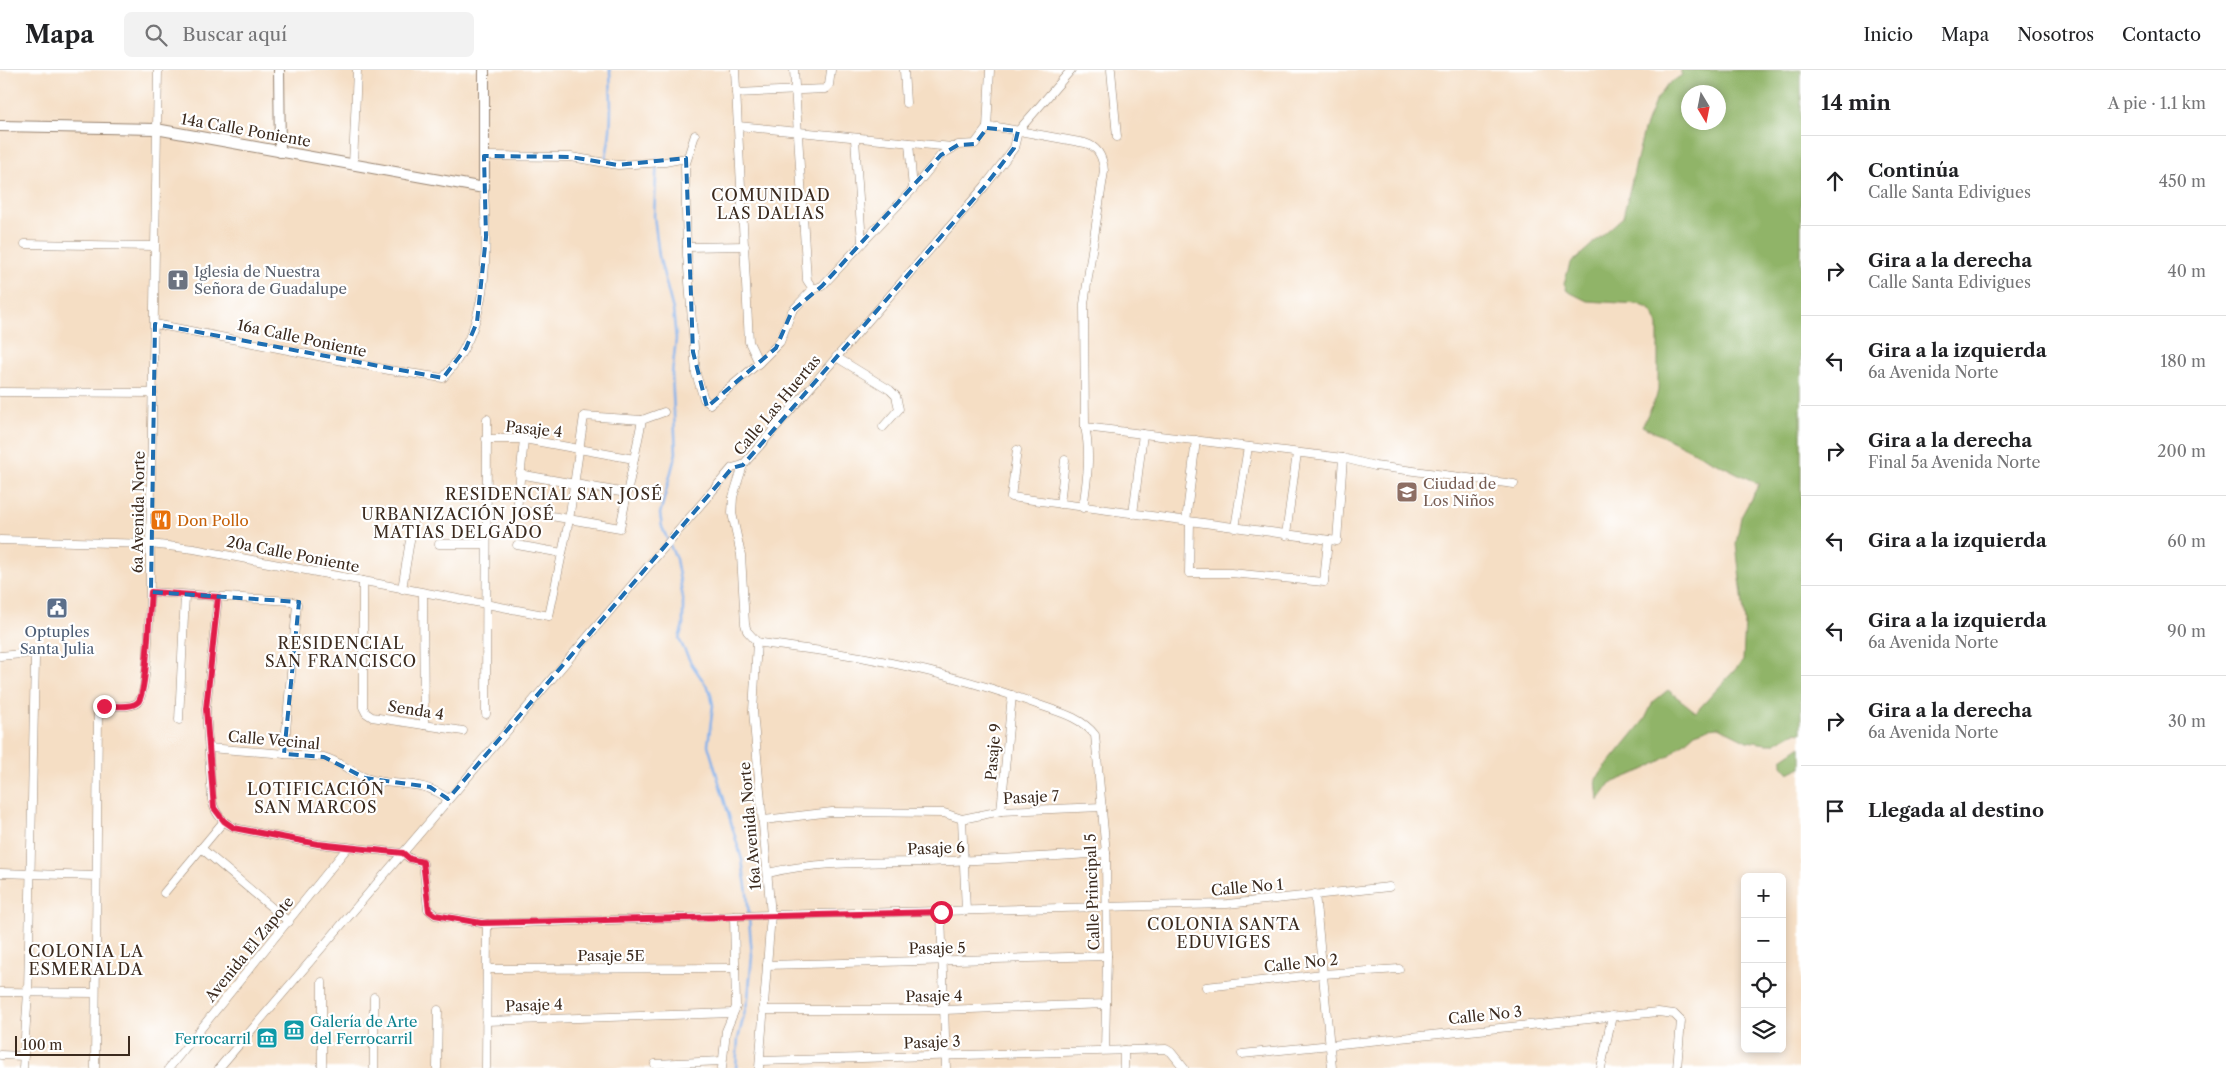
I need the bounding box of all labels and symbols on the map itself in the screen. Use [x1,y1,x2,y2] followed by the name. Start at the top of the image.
[1681,85,1726,130] north arrow
[180,109,312,151] street label: 14a Calle Poniente
[711,185,831,223] district label: COMUNIDAD LAS DALIAS
[194,262,347,298] place label: Iglesia de Nuestra Señora de Guadalupe
[166,268,190,292] church icon: Iglesia de Nuestra Señora de Guadalupe
[236,315,368,361] street label: 16a Calle Poniente
[729,351,825,459] street label: Calle Las Huertas
[504,417,564,441] street label: Pasaje 4
[127,451,149,573] street label: 6a Avenida Norte
[1423,474,1496,510] place label: Ciudad de Los Niños
[1395,480,1419,504] school or university icon: Ciudad de Los Niños
[445,484,663,504] district label: RESIDENCIAL SAN JOSÉ
[361,504,555,542] district label: URBANIZACIÓN JOSÉ MATIAS DELGADO
[149,508,173,532] restaurant icon: Don Pollo
[177,511,249,530] place label: Don Pollo
[225,532,361,576] street label: 20a Calle Poniente
[45,596,69,620] public building icon: Optuples Santa Julia
[20,622,94,658] place label: Optuples Santa Julia
[265,633,417,671] district label: RESIDENCIAL SAN FRANCISCO
[93,695,116,718] route end
[387,696,445,724] street label: Senda 4
[981,723,1005,781] street label: Pasaje 9
[227,727,321,754] street label: Calle Vecinal
[735,761,765,891] street label: 16a Avenida Norte
[247,779,385,817] district label: LOTIFICACIÓN SAN MARCOS
[1002,786,1060,808] street label: Pasaje 7
[1080,833,1104,951] street label: Calle Principal 5
[907,837,965,858] street label: Pasaje 6
[1210,874,1285,900] street label: Calle No 1
[200,892,297,1006] street label: Avenida El Zapote
[930,901,953,924] route start
[1147,914,1301,952] district label: COLONIA SANTA EDUVIGES
[908,938,966,958] street label: Pasaje 5
[28,941,144,979] district label: COLONIA LA ESMERALDA
[577,946,645,965] street label: Pasaje 5E
[1263,950,1339,976] street label: Calle No 2
[905,986,963,1006] street label: Pasaje 4
[505,995,563,1015] street label: Pasaje 4
[1447,1002,1523,1028] street label: Calle No 3
[310,1012,418,1048] place label: Galería de Arte del Ferrocarril
[282,1018,306,1042] museum icon: Galería de Arte del Ferrocarril
[255,1026,279,1050] museum icon: Ferrocarril
[174,1029,252,1048] place label: Ferrocarril
[903,1032,961,1052] street label: Pasaje 3
[15,1033,130,1056] scale bar

